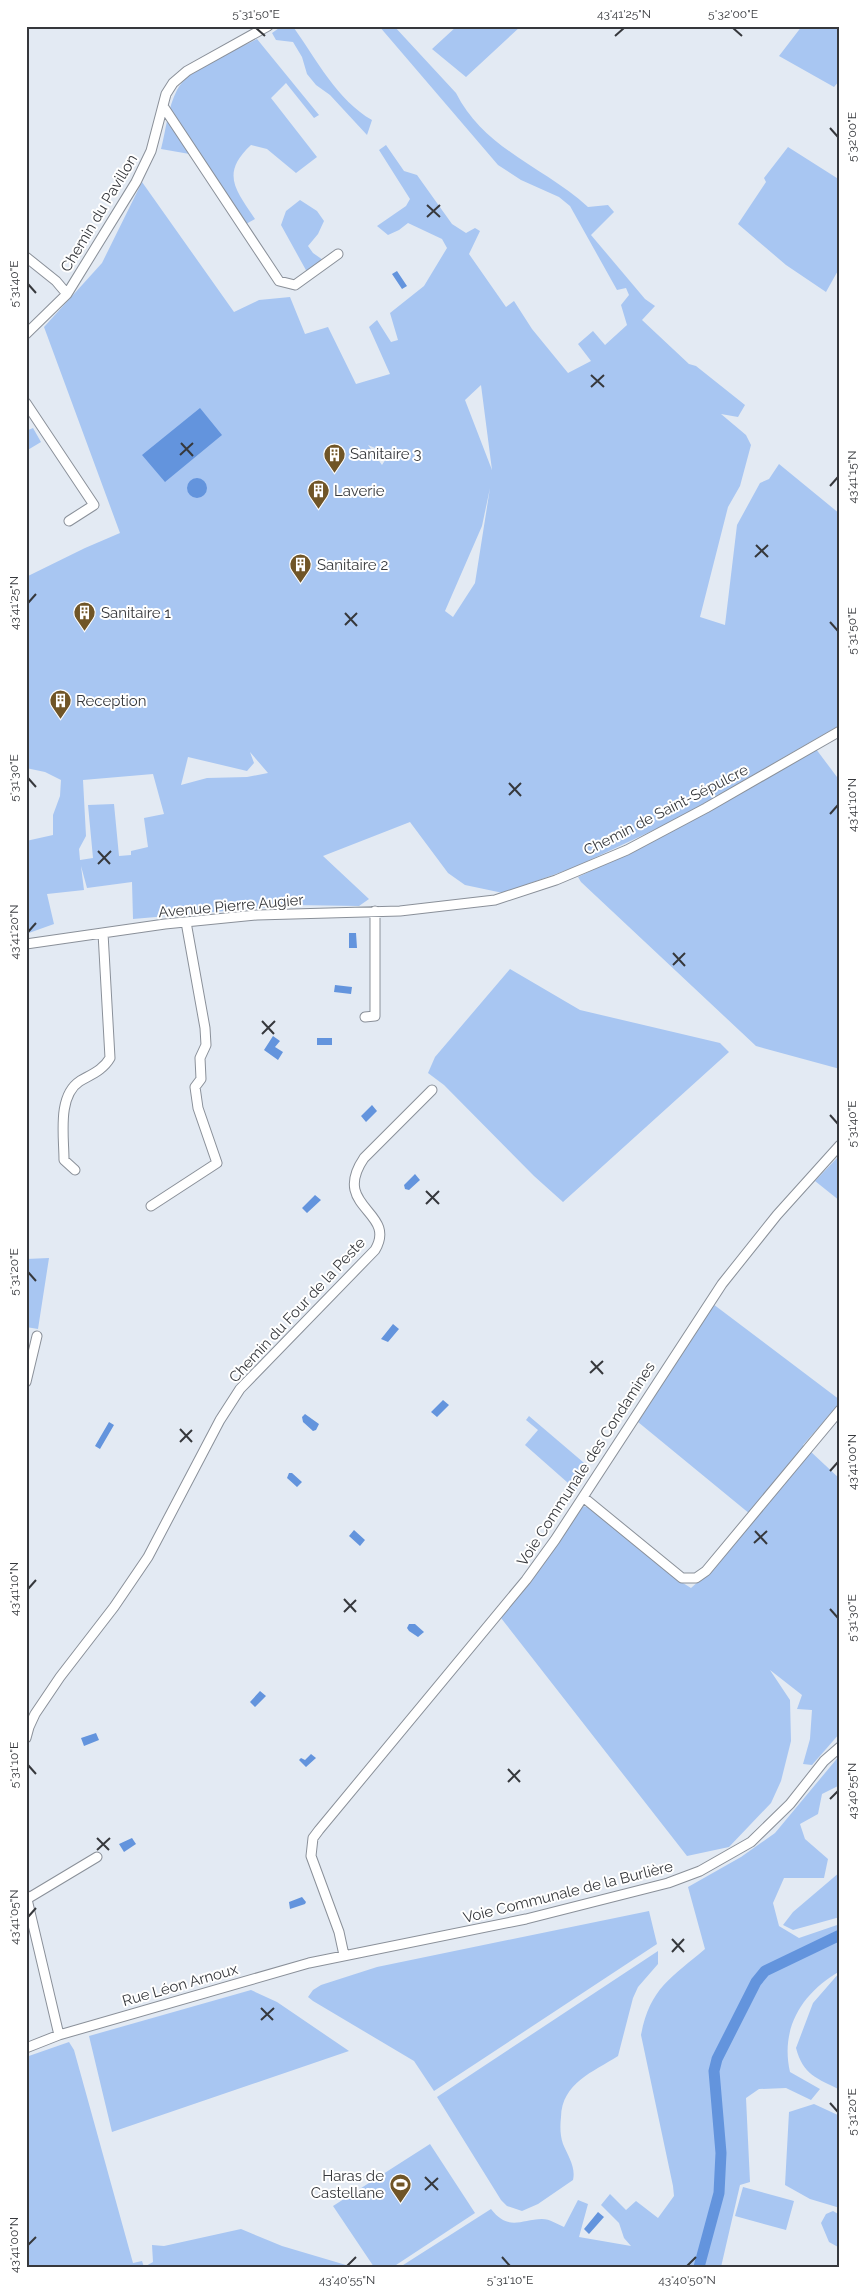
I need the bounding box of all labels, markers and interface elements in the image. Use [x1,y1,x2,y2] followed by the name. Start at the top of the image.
[232,7,280,21] text: 5°31'50"E
[597,7,651,21] text: 43°41'25"N
[708,7,758,21] text: 5°32'00"E
[845,112,859,162] text: 5°32'00"E
[57,151,141,275] street label: Chemin du Pavillon
[7,261,21,307] text: 5°31'40"E
[322,442,346,473] building icon: Sanitaire 3
[350,445,421,463] place label: Sanitaire 3
[845,450,859,504] text: 43°41'15"N
[306,479,330,510] building icon: Laverie
[334,482,385,500] place label: Laverie
[289,553,313,584] building icon: Sanitaire 2
[317,556,388,574] place label: Sanitaire 2
[7,576,21,630] text: 43°41'25"N
[73,601,97,632] building icon: Sanitaire 1
[101,604,171,622] place label: Sanitaire 1
[845,607,859,655] text: 5°31'50"E
[48,689,72,720] building icon: Reception
[76,692,146,710] place label: Reception
[7,754,21,802] text: 5°31'30"E
[581,761,751,859] street label: Chemin de Saint-Sépulcre
[845,778,859,832] text: 43°41'10"N
[158,891,305,921] street label: Avenue Pierre Augier
[7,905,21,959] text: 43°41'20"N
[845,1101,859,1147] text: 5°31'40"E
[225,1234,369,1386] street label: Chemin du Four de la Peste
[7,1248,21,1296] text: 5°31'20"E
[513,1359,659,1569] street label: Voie Communale des Condamines
[845,1434,859,1490] text: 43°41'00"N
[7,1562,21,1616] text: 43°41'10"N
[845,1594,859,1642] text: 5°31'30"E
[7,1742,21,1788] text: 5°31'10"E
[845,1763,859,1819] text: 43°40'55"N
[461,1857,675,1927] street label: Voie Communale de la Burlière
[7,1889,21,1945] text: 43°41'05"N
[120,1960,240,2010] street label: Rue Léon Arnoux
[845,2088,859,2136] text: 5°31'20"E
[311,2167,384,2202] place label: Haras de Castellane
[388,2173,412,2204] sports icon: Haras de Castellane
[7,2217,21,2273] text: 43°41'00"N
[319,2273,375,2287] text: 43°40'55"N
[487,2273,533,2287] text: 5°31'10"E
[658,2273,716,2287] text: 43°40'50"N

